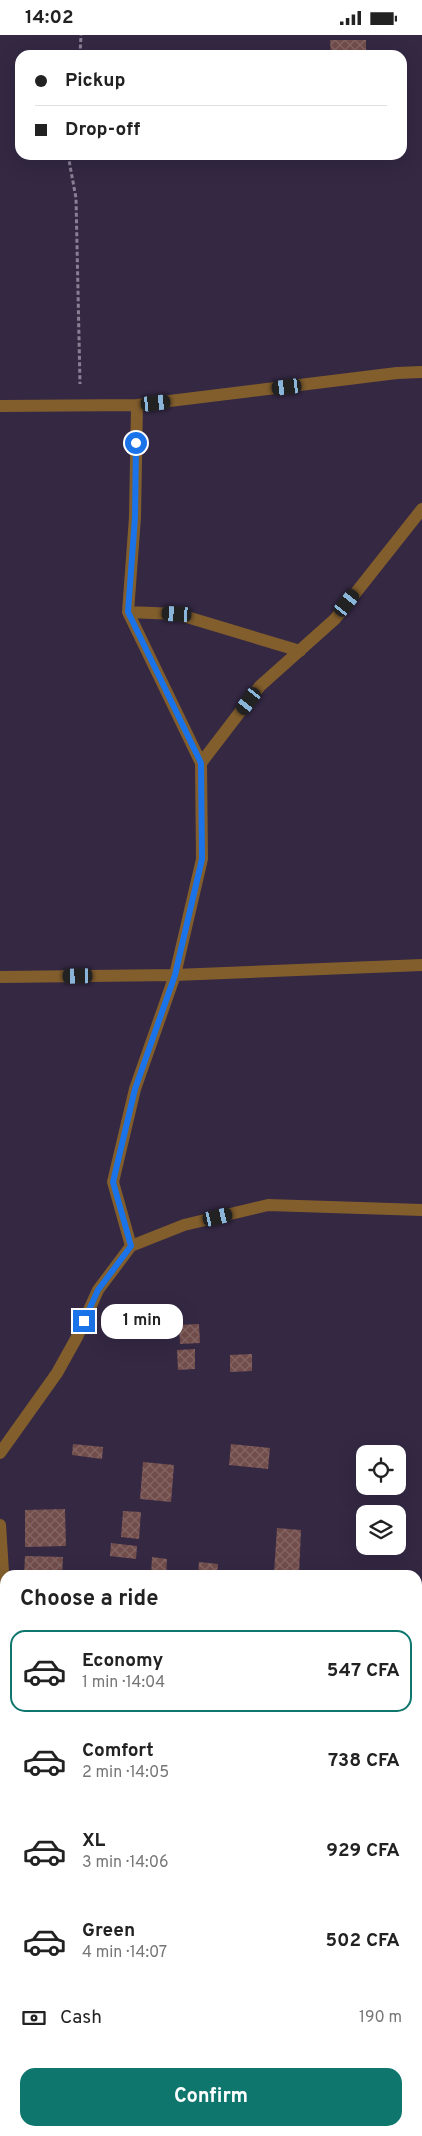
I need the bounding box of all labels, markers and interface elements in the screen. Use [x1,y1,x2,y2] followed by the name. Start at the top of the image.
[25,6,74,30] text: 14:02
[65,69,125,93] text: Pickup
[65,118,140,142] text: Drop-off
[271,378,302,396] car
[140,394,171,412] car
[125,432,147,454] route start
[331,587,362,619] car
[161,606,192,622] car
[233,685,264,717] car
[62,968,93,984] car
[201,1206,234,1228] car
[102,1303,184,1339] callout: 1 min
[73,1310,95,1332] route end
[123,1311,161,1331] text: 1 min
[356,1445,406,1555] map controls
[356,1445,406,1495] button: locate
[356,1505,406,1555] button: layers
[20,1586,158,1613] text: Choose a ride
[22,1649,67,1694] icon: car
[82,1649,163,1673] text: Economy
[327,1659,400,1683] text: 547 CFA
[82,1673,165,1693] text: 1 min · 14:04
[22,1739,67,1784] icon: car
[82,1739,154,1763] text: Comfort
[328,1749,400,1773] text: 738 CFA
[82,1763,169,1783] text: 2 min · 14:05
[22,1829,67,1874] icon: car
[82,1829,105,1853] text: XL
[326,1839,400,1863] text: 929 CFA
[82,1853,169,1873] text: 3 min · 14:06
[22,1919,67,1964] icon: car
[82,1919,135,1943] text: Green
[326,1929,400,1953] text: 502 CFA
[82,1943,167,1963] text: 4 min · 14:07
[20,2004,48,2032] icon: cash
[60,2006,102,2030] text: Cash
[359,2008,402,2028] text: 190 m
[20,2068,402,2126] button: Confirm

